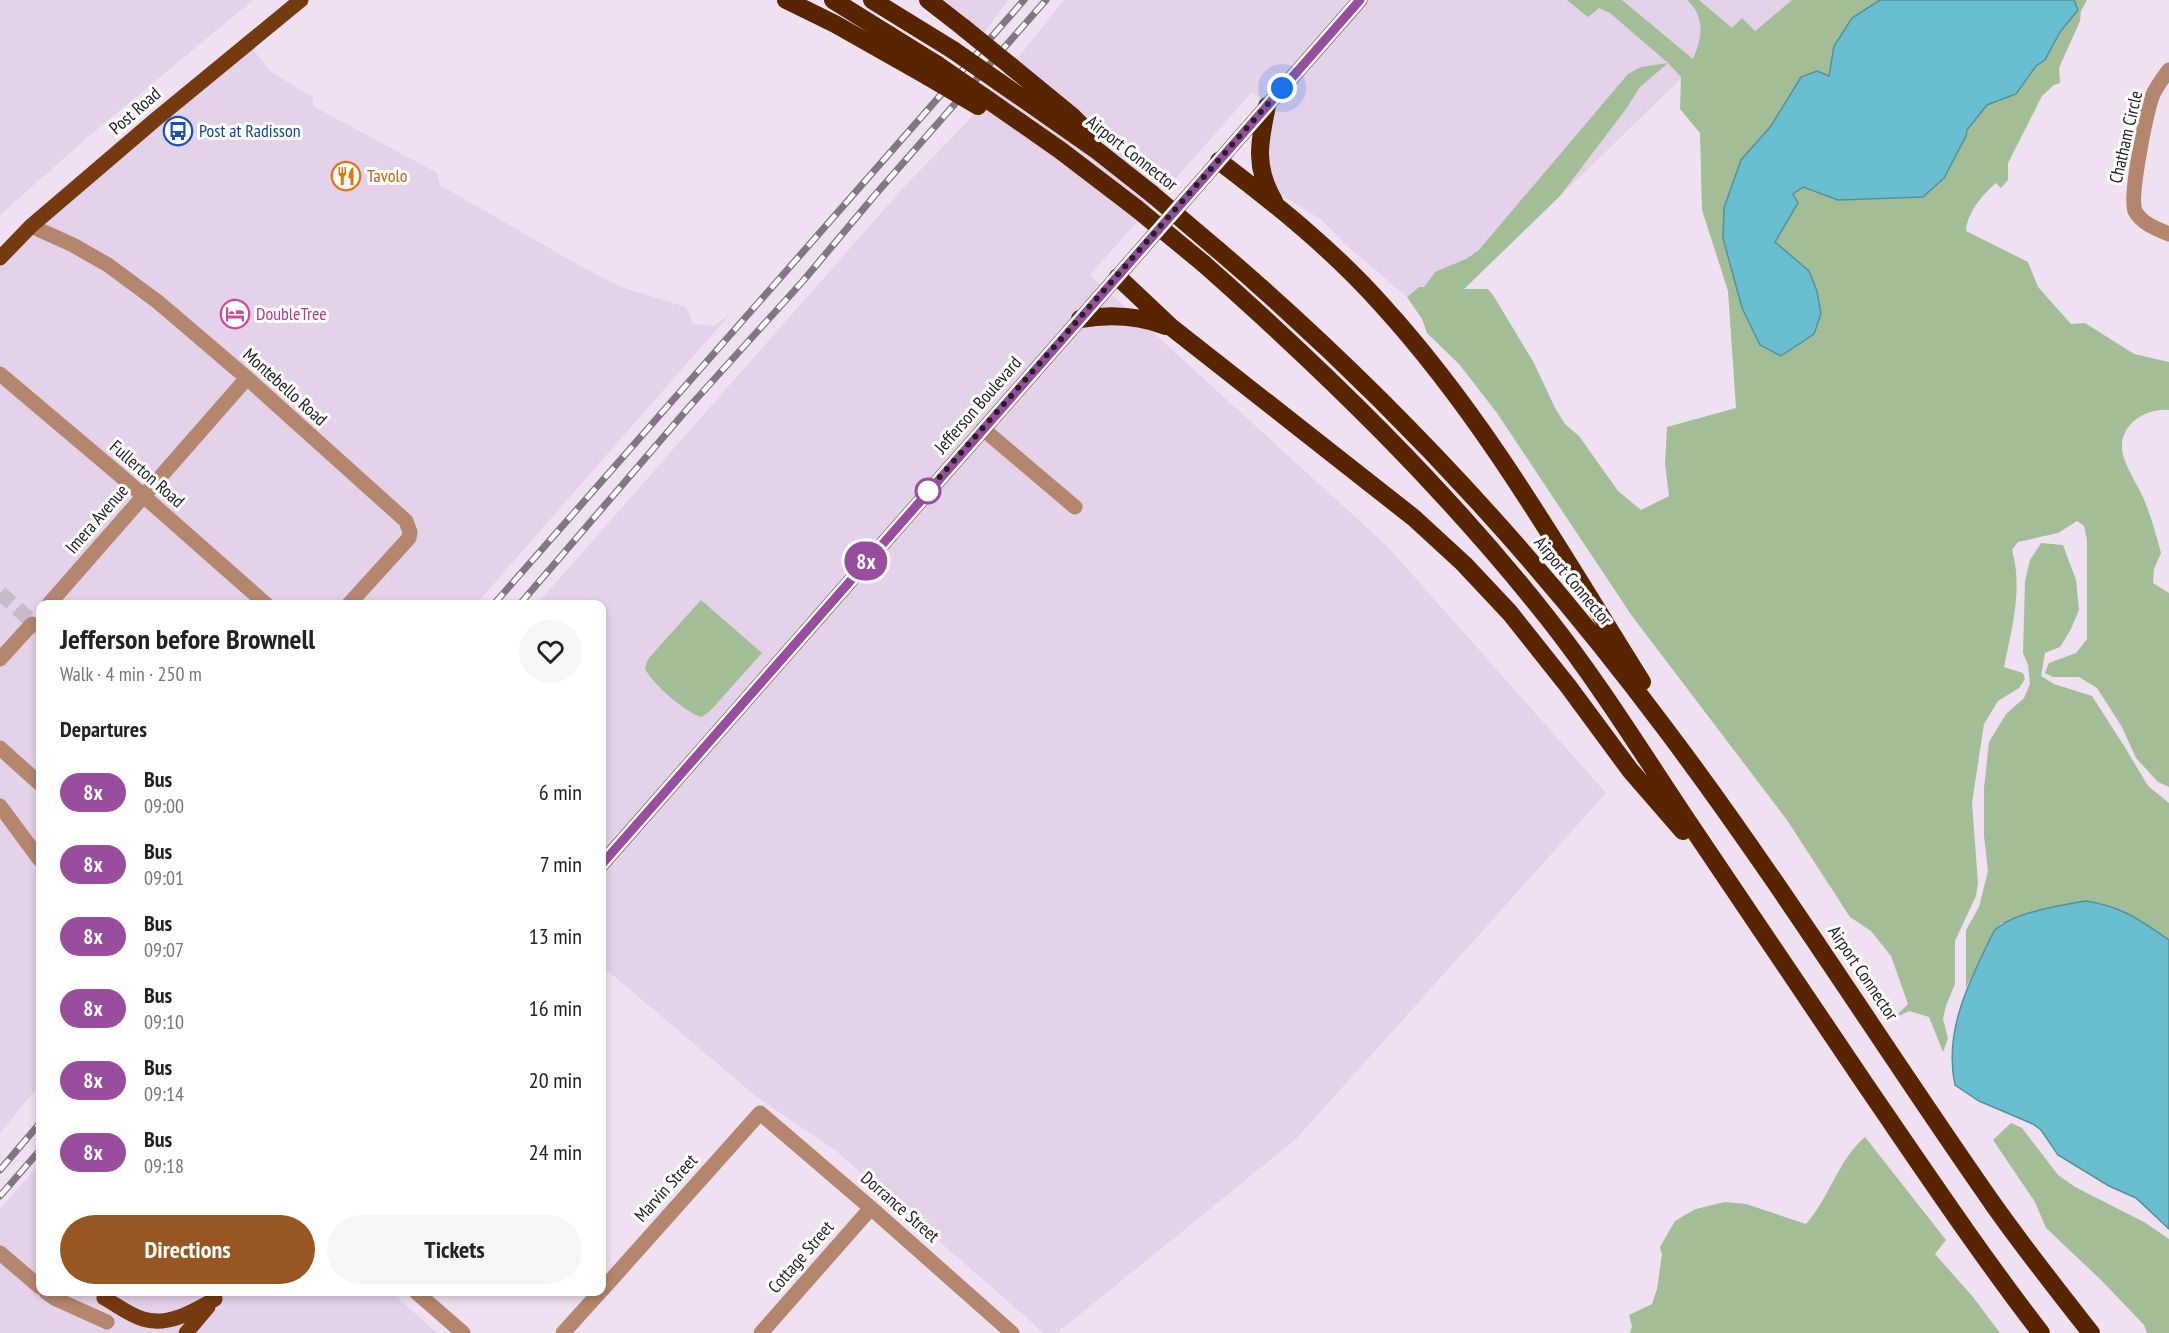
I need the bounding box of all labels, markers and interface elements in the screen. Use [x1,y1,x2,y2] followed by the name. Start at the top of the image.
[1267,73,1297,103] your location
[104,82,165,139] street label: Post Road
[2104,88,2147,185] street label: Chatham Circle
[1082,110,1183,195] street label: Airport Connector
[162,115,194,147] bus stop icon: Post at Radisson
[199,119,301,142] place label: Post at Radisson
[330,160,362,192] restaurant icon: Tavolo
[367,164,408,187] place label: Tavolo
[219,298,251,330] hotel icon: DoubleTree
[256,302,327,325] place label: DoubleTree
[239,343,332,430] street label: Montebello Road
[929,351,1026,459] street label: Jefferson Boulevard
[105,435,189,512] street label: Fullerton Road
[915,478,941,504] unlabelled marker
[60,479,133,558] street label: Imera Avenue
[1529,531,1617,630] street label: Airport Connector
[839,542,893,580] line badge: 8x
[856,548,876,575] text: 8x
[60,620,315,657] text: Jefferson before Brownell
[519,620,582,683] button: heart
[60,661,202,687] text: Walk · 4 min · 250 m
[60,715,147,743] text: Departures
[144,765,172,793] text: Bus
[539,778,582,806] text: 6 min
[83,779,103,806] text: 8x
[144,793,184,819] text: 09:00
[144,837,172,865] text: Bus
[540,850,582,878] text: 7 min
[83,851,103,878] text: 8x
[144,865,184,891] text: 09:01
[144,909,172,937] text: Bus
[1823,921,1904,1025] street label: Airport Connector
[529,922,582,950] text: 13 min
[83,923,103,950] text: 8x
[144,937,184,963] text: 09:07
[144,981,172,1009] text: Bus
[529,994,582,1022] text: 16 min
[83,995,103,1022] text: 8x
[144,1009,184,1035] text: 09:10
[144,1053,172,1081] text: Bus
[529,1066,582,1094] text: 20 min
[83,1067,103,1094] text: 8x
[144,1081,184,1107] text: 09:14
[144,1125,172,1153] text: Bus
[529,1138,582,1166] text: 24 min
[83,1139,103,1166] text: 8x
[629,1149,702,1226] street label: Marvin Street
[144,1153,184,1179] text: 09:18
[856,1166,944,1247] street label: Dorrance Street
[60,1215,315,1284] button: Directions
[327,1215,582,1284] button: Tickets
[763,1216,838,1298] street label: Cottage Street

